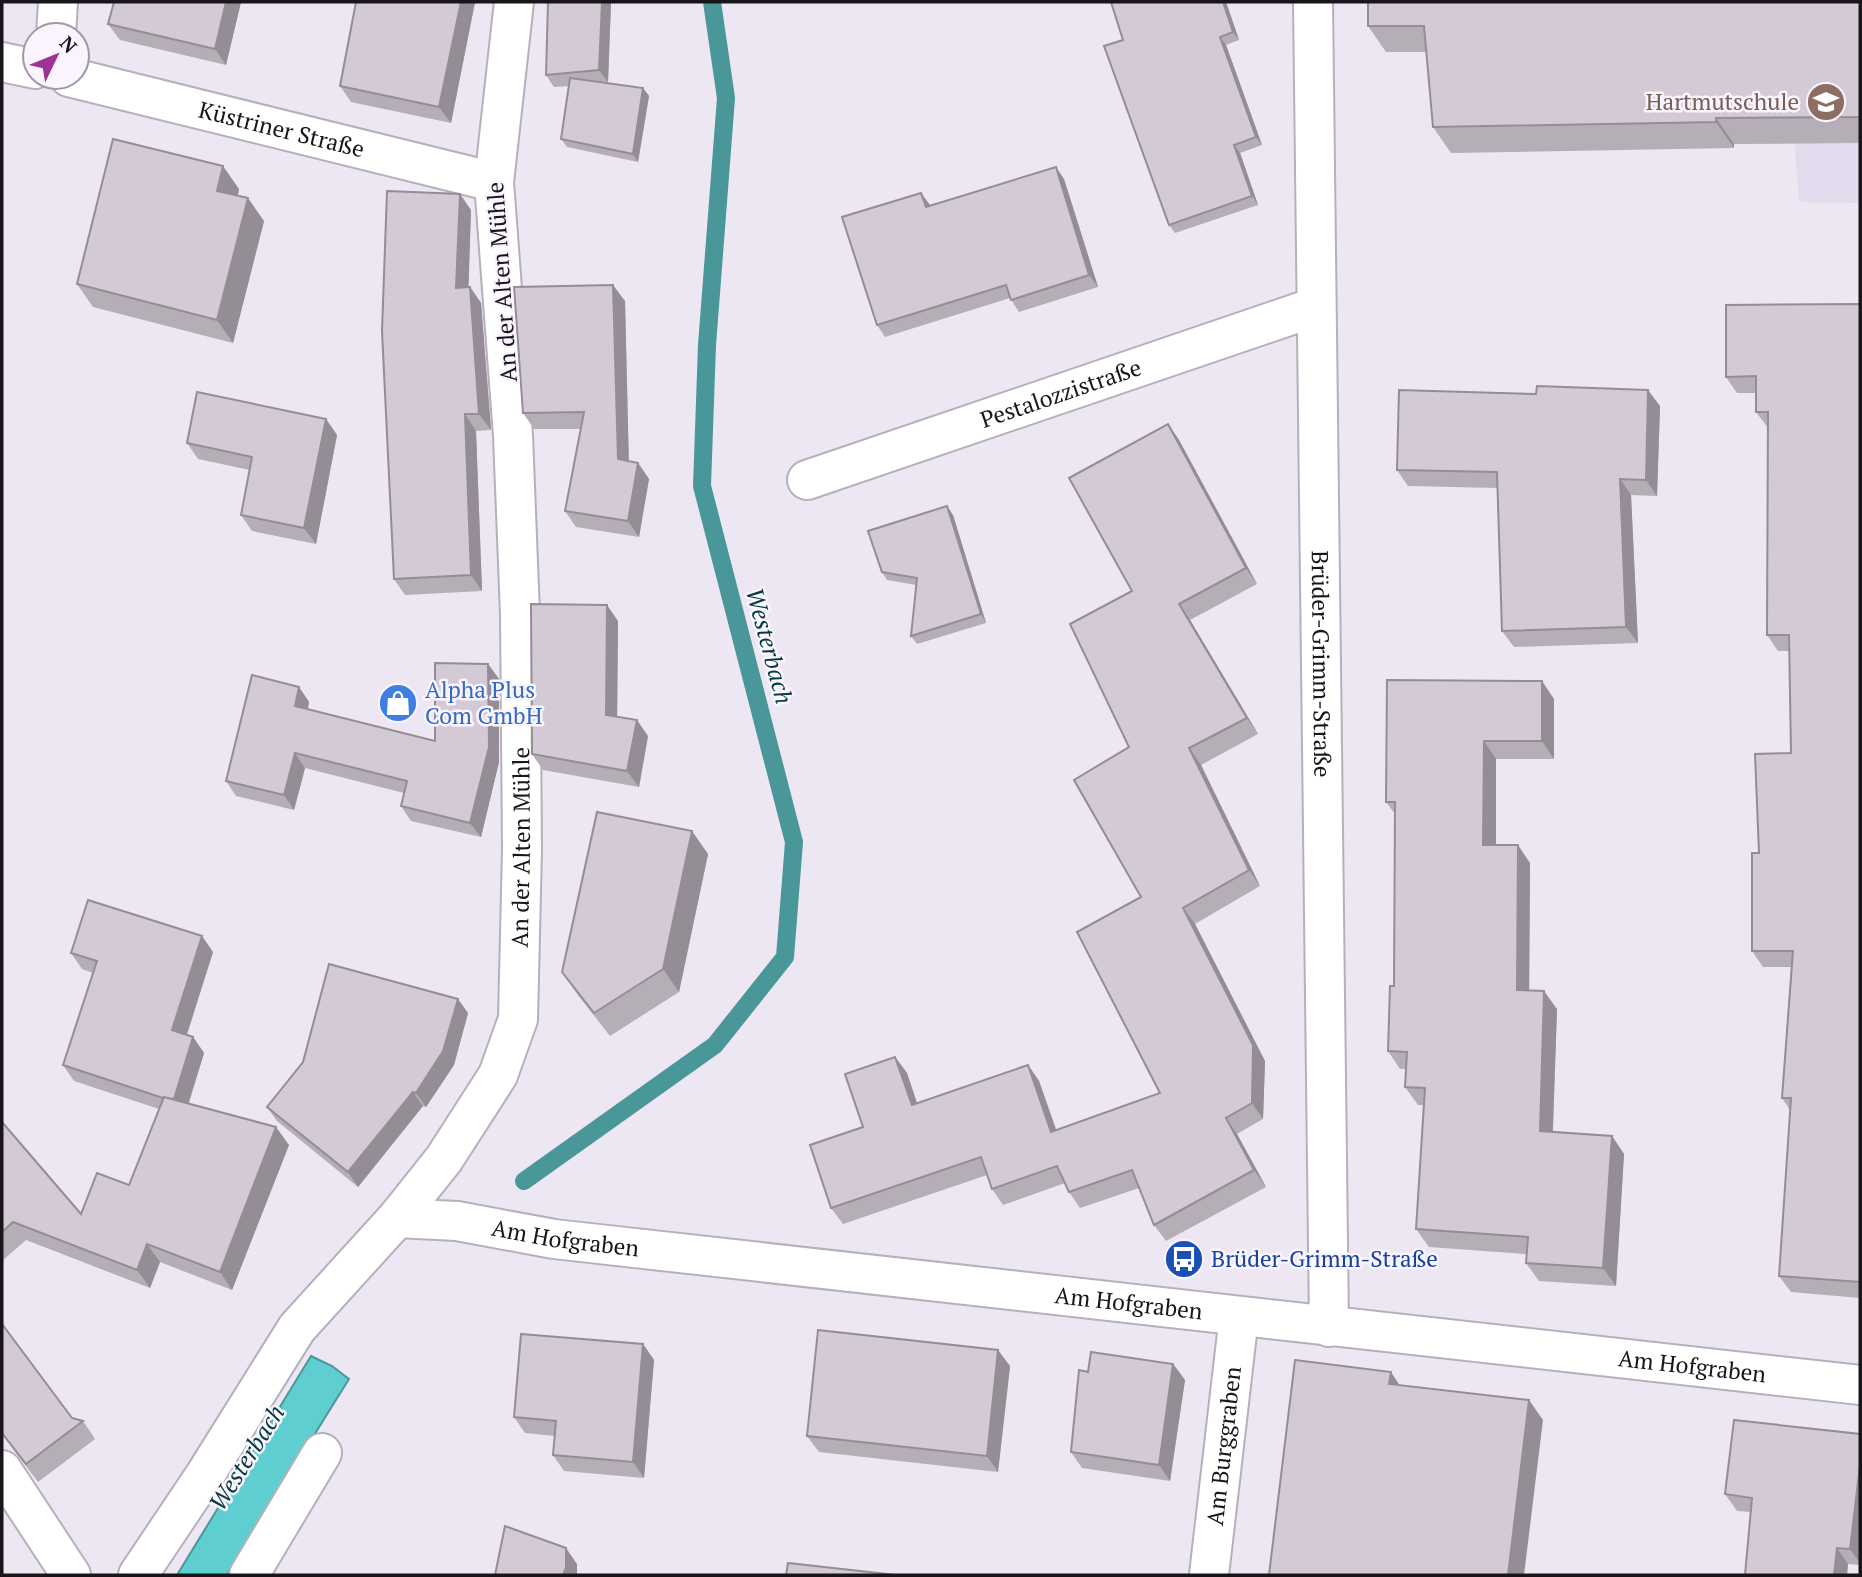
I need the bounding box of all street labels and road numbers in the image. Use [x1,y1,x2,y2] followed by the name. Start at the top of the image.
[196,94,368,164] street label: Küstriner Straße
[479,181,524,383] street label: An der Alten Mühle
[976,351,1145,435] street label: Pestalozzistraße
[1305,550,1338,778] street label: Brüder-Grimm-Straße
[504,747,537,948] street label: An der Alten Mühle
[489,1212,641,1263] street label: Am Hofgraben
[1053,1279,1205,1326] street label: Am Hofgraben
[1617,1342,1768,1389] street label: Am Hofgraben
[1199,1364,1248,1527] street label: Am Burggraben

